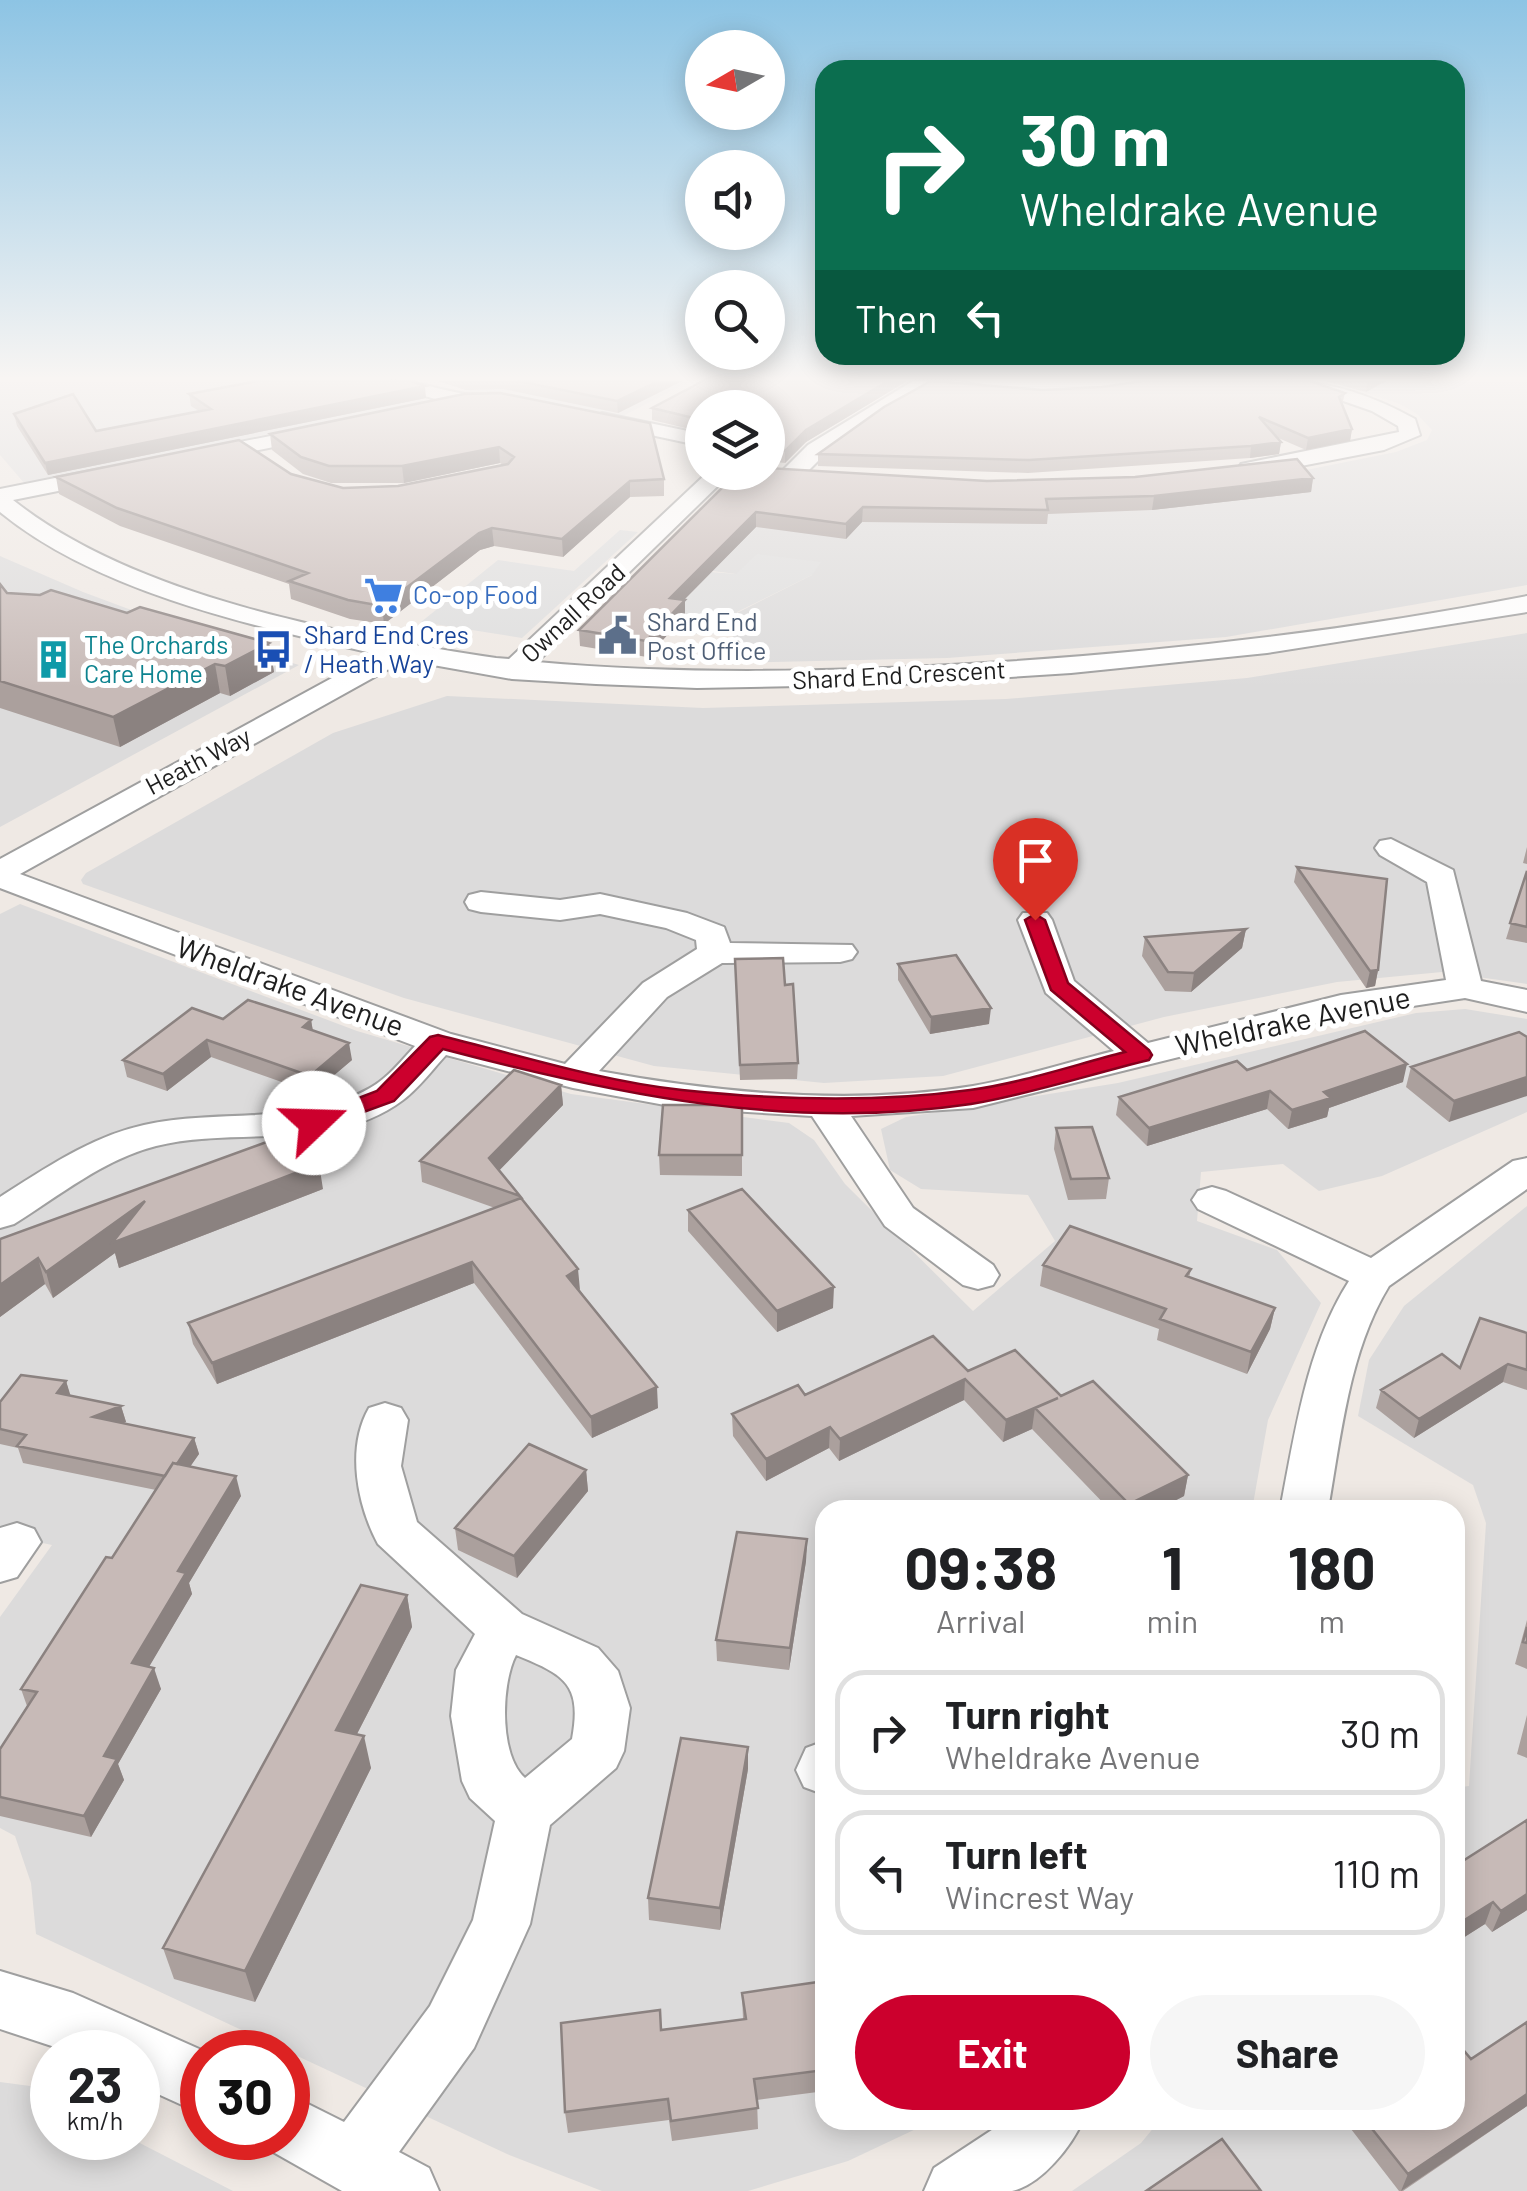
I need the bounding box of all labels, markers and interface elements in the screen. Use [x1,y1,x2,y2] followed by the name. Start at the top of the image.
[685,30,785,130] north arrow
[685,30,785,490] map controls
[1020,96,1170,180] text: 30 m
[855,100,985,230] icon: right
[685,150,785,250] button: sound
[1020,181,1379,235] text: Wheldrake Avenue
[685,270,785,370] button: search
[958,290,1013,345] icon: left
[855,295,938,341] text: Then
[685,390,785,490] button: layers
[514,556,631,668] street label: Ownall Road
[362,574,404,616] supermarket icon: Co-op Food
[413,579,538,609] place label: Co-op Food
[647,606,766,665] place label: Shard End Post Office
[596,615,638,657] public building icon: Shard End Post Office
[304,619,469,678] place label: Shard End Cres / Heath Way
[253,628,295,670] bus stop icon: Shard End Cres / Heath Way
[84,629,228,688] place label: The Orchards Care Home
[33,638,75,680] building icon: The Orchards Care Home
[791,653,1006,695] street label: Shard End Crescent
[140,720,255,800] street label: Heath Way
[993,818,1078,921] pin
[1008,833,1063,888] icon: arrive
[172,927,409,1043] street label: Wheldrake Avenue
[1172,978,1413,1063] street label: Wheldrake Avenue
[262,1071,366,1175] position arrow
[904,1530,1057,1602] text: 09:38
[1162,1530,1183,1602] text: 1
[1288,1530,1376,1602] text: 180
[936,1601,1025,1639] text: Arrival
[1146,1601,1198,1639] text: min
[1318,1601,1345,1639] text: m
[945,1691,1110,1737] text: Turn right
[860,1705,915,1760] icon: right
[1340,1710,1420,1756] text: 30 m
[945,1737,1201,1775] text: Wheldrake Avenue
[945,1831,1088,1877] text: Turn left
[860,1845,915,1900] icon: left
[1333,1850,1420,1896] text: 110 m
[945,1877,1134,1915] text: Wincrest Way
[855,1995,1130,2110] button: Exit
[1150,1995,1425,2110] button: Share
[180,2030,310,2160] speed limit sign: 30
[68,2053,122,2113] text: 23
[67,2105,123,2135] text: km/h

